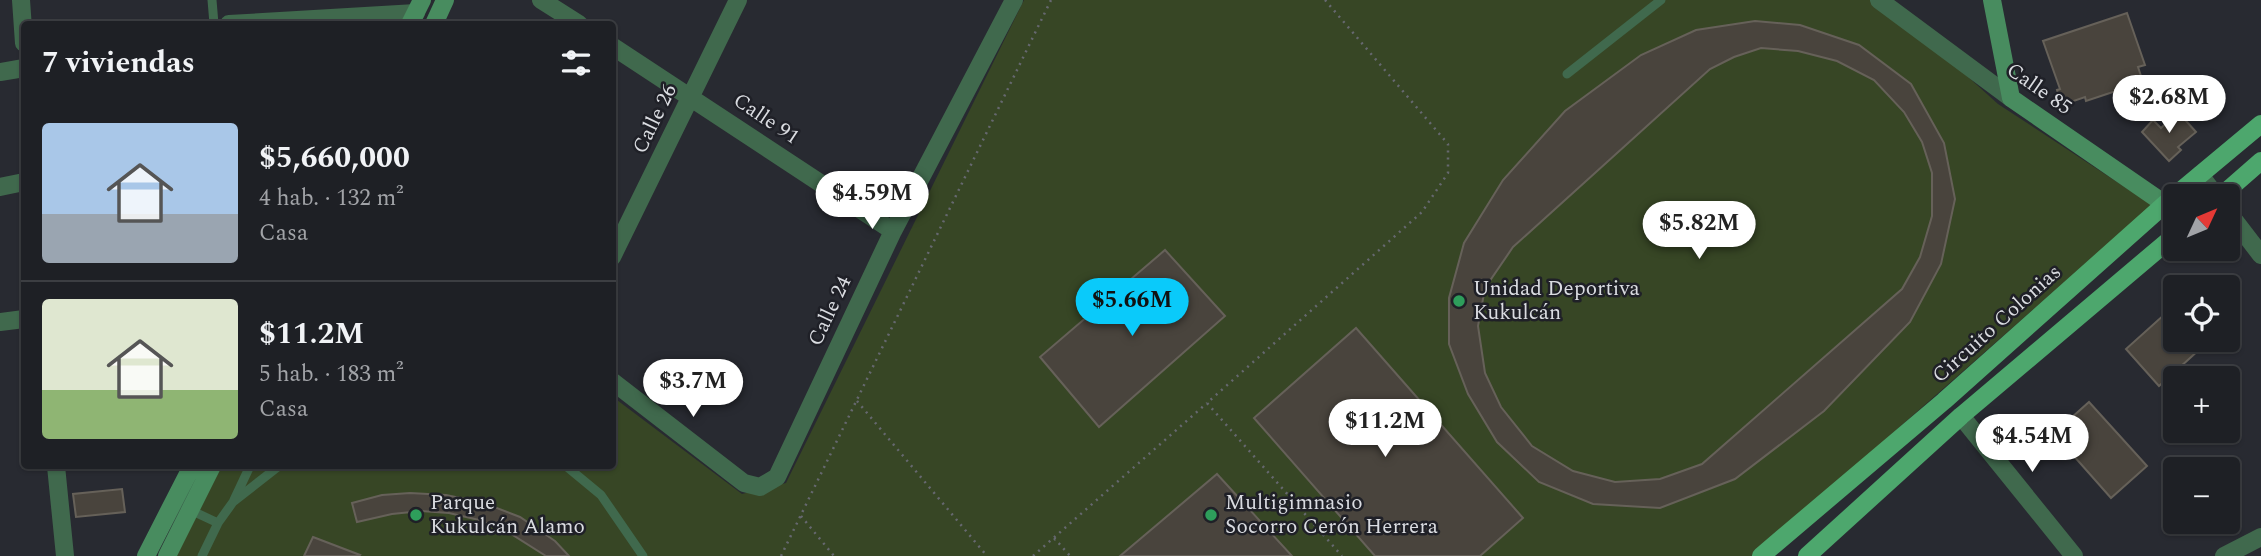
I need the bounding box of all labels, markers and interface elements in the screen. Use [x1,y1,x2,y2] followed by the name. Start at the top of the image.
[42,40,195,86] text: 7 viviendas
[557,44,595,82] icon: filters
[1999,55,2079,123] street label: Calle 85
[2112,76,2226,135] pin: $2.68M
[624,79,686,159] street label: Calle 26
[2129,80,2209,115] text: $2.68M
[726,85,806,153] street label: Calle 91
[259,135,410,181] text: $5,660,000
[98,151,182,235] icon: home
[815,172,929,231] pin: $4.59M
[832,176,912,211] text: $4.59M
[259,181,404,216] text: 4 hab. · 132 m²
[2163,184,2240,261] north arrow
[2163,184,2240,534] map controls
[1642,202,1756,261] pin: $5.82M
[1659,206,1739,241] text: $5.82M
[259,216,308,251] text: Casa
[1925,257,2069,391] street label: Circuito Colonias
[800,270,860,351] street label: Calle 24
[1473,273,1640,329] place label: Unidad Deportiva Kukulcán
[2163,275,2240,352] button: locate
[1075,278,1189,338] pin: $5.66M
[1092,283,1172,318] text: $5.66M
[1451,293,1467,309] marker: Unidad Deportiva Kukulcán
[259,311,364,357] text: $11.2M
[98,327,182,411] icon: home
[259,357,404,392] text: 5 hab. · 183 m²
[644,360,742,419] pin: $3.7M
[659,364,727,399] text: $3.7M
[2163,366,2240,443] button: +
[259,392,308,427] text: Casa
[1328,400,1442,459] pin: $11.2M
[1345,404,1425,439] text: $11.2M
[1975,414,2089,474] pin: $4.54M
[1992,419,2072,454] text: $4.54M
[2163,457,2240,534] button: −
[430,487,585,543] place label: Parque Kukulcán Alamo
[1225,487,1439,543] place label: Multigimnasio Socorro Cerón Herrera
[408,507,424,523] marker: Parque Kukulcán Alamo
[1203,507,1219,523] marker: Multigimnasio Socorro Cerón Herrera

